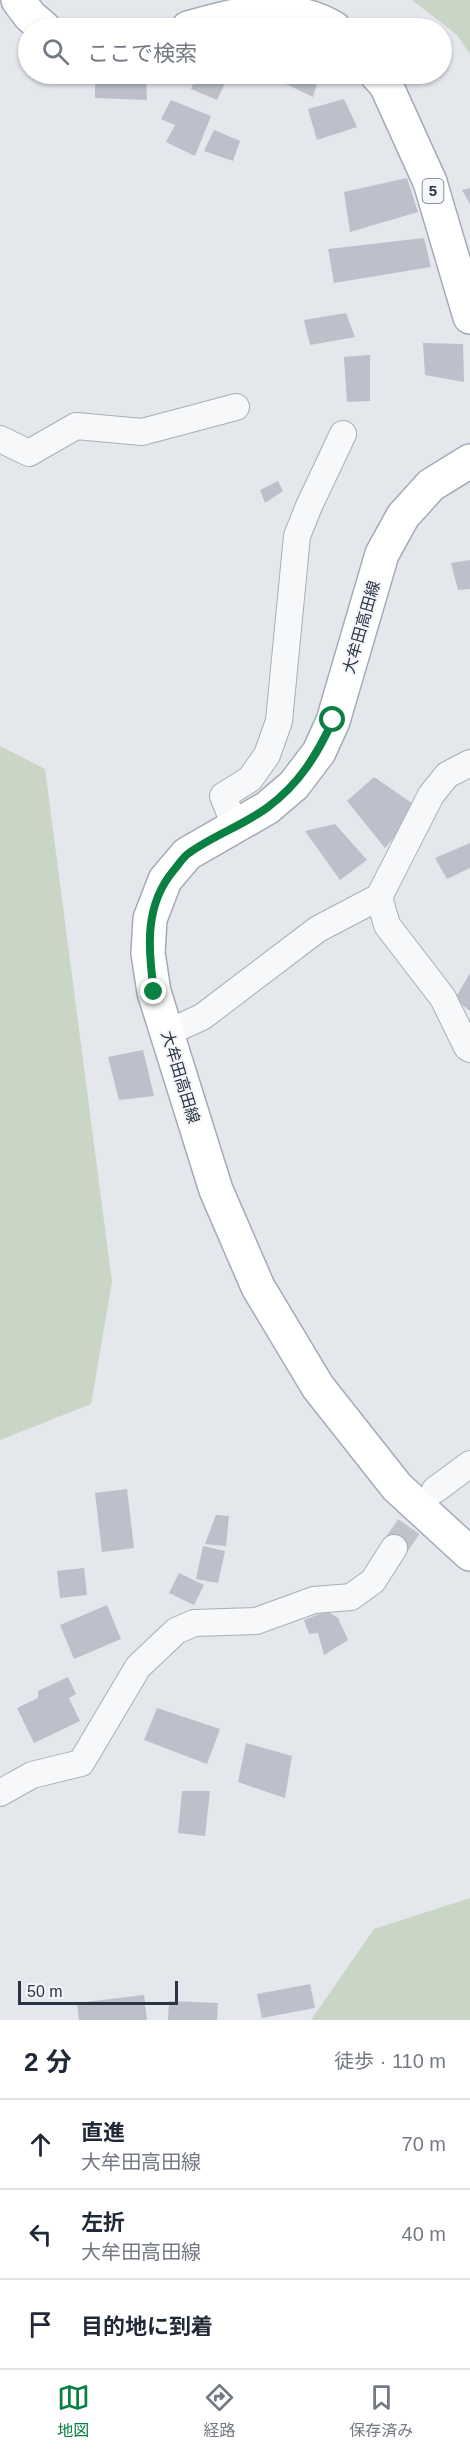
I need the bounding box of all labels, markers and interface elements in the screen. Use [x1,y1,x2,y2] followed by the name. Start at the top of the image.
[18,18,452,84] search box
[39,35,72,68] icon: search
[87,41,197,66] text: ここで検索
[422,179,444,203] road number: 5
[340,579,383,676] street label: 大牟田高田線
[319,706,345,732] route start
[140,978,166,1004] route end
[158,1029,203,1126] street label: 大牟田高田線
[18,1978,178,2006] scale bar
[27,1983,63,2000] text: 50 m
[24,2047,72,2077] text: 2 分
[334,2050,446,2072] text: 徒歩 · 110 m
[81,2120,125,2145] text: 直進
[24,2128,57,2161] icon: ahead
[402,2133,446,2155] text: 70 m
[81,2151,201,2173] text: 大牟田高田線
[81,2210,125,2235] text: 左折
[24,2218,57,2251] icon: left
[402,2223,446,2245] text: 40 m
[81,2241,201,2263] text: 大牟田高田線
[24,2308,57,2341] icon: arrive
[81,2314,213,2339] text: 目的地に到着
[57,2381,90,2441] tab: 地図
[203,2381,236,2441] tab: 経路
[349,2381,413,2441] tab: 保存済み

